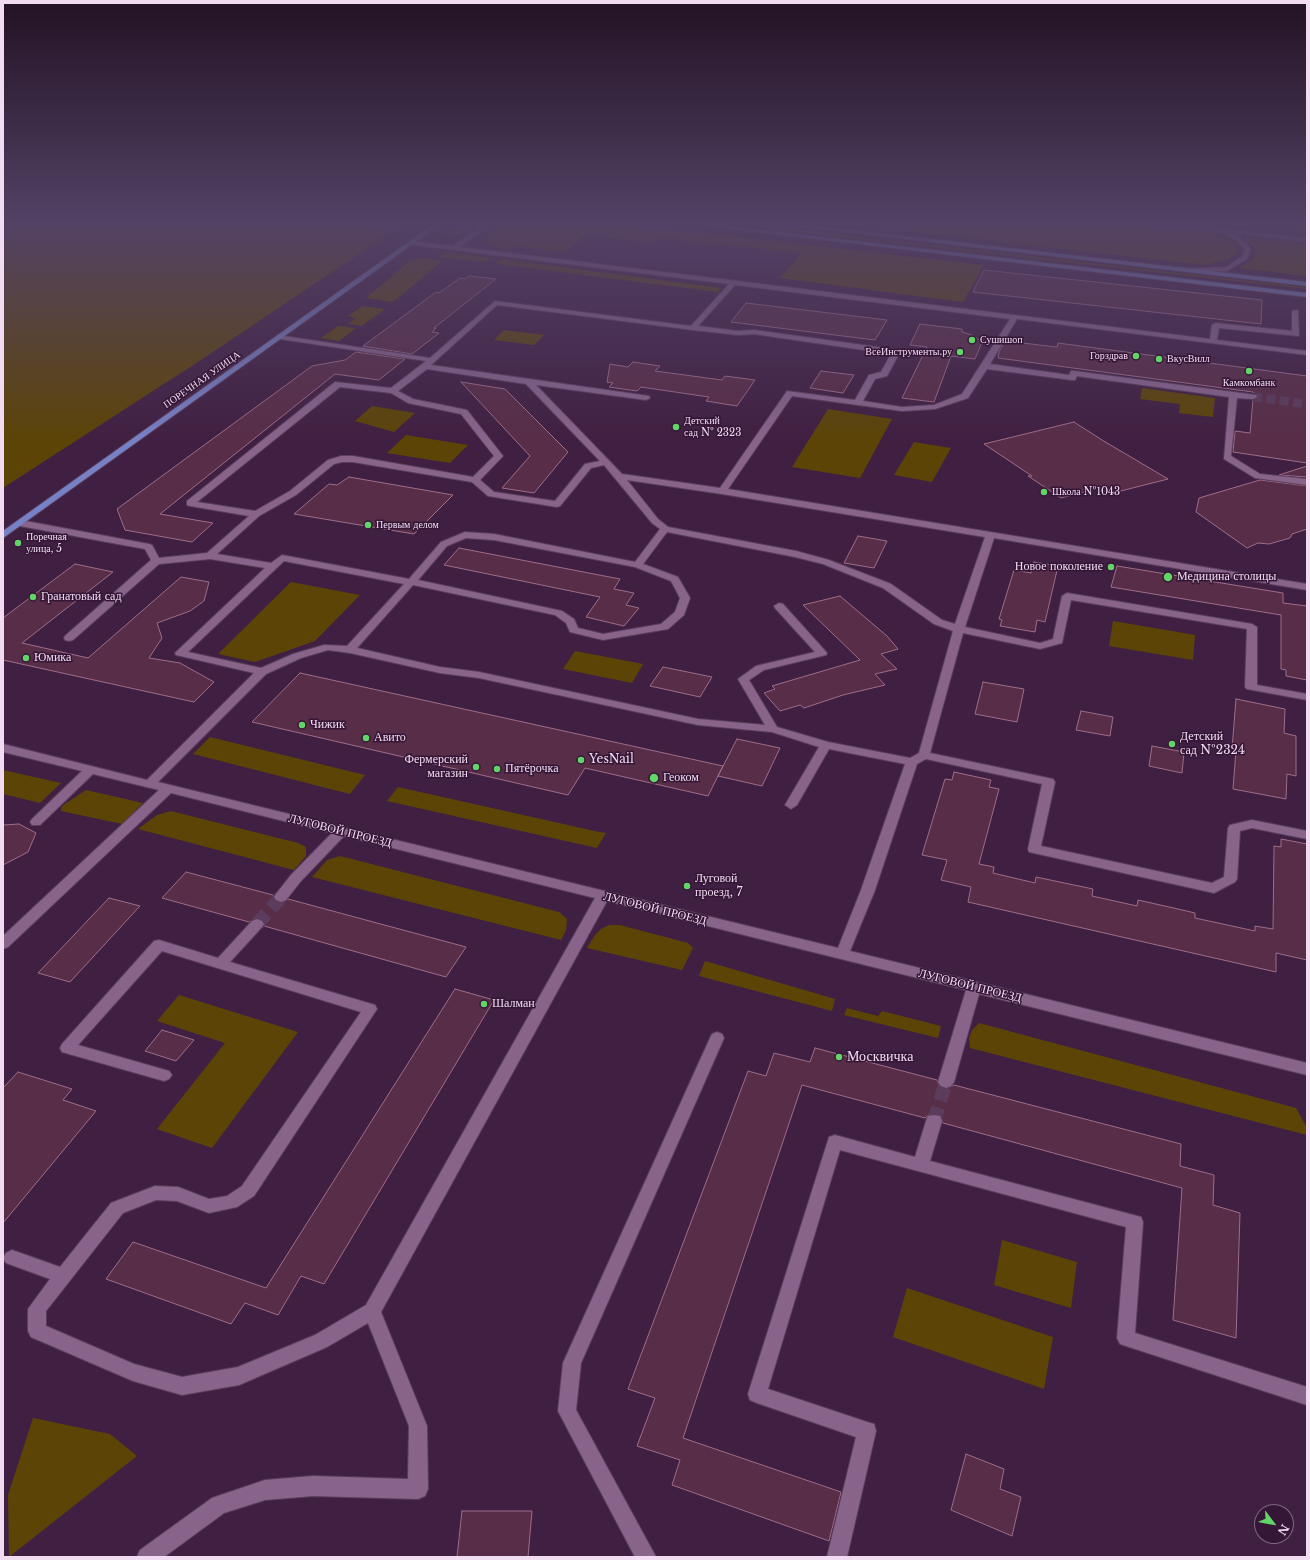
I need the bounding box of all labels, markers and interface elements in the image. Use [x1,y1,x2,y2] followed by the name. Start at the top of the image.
[980,334,1023,346] place label: Сушишоп
[967,335,977,345] marker: Сушишоп
[865,346,952,358] place label: ВсеИнструменты.ру
[955,347,965,357] marker: ВсеИнструменты.ру
[161,349,243,411] street label: ПОРЕЧНАЯ УЛИЦА
[1090,350,1128,362] place label: Горздрав
[1131,351,1141,361] marker: Горздрав
[1167,353,1210,365] place label: ВкусВилл
[1154,354,1164,364] marker: ВкусВилл
[1244,366,1254,376] marker: Камкомбанк
[1223,377,1275,389] place label: Камкомбанк
[684,415,741,438] place label: Детский сад № 2323
[671,422,681,432] marker: Детский сад № 2323
[1052,486,1120,498] place label: Школа №1043
[1039,487,1049,497] marker: Школа №1043
[376,519,439,531] place label: Первым делом
[363,520,373,530] marker: Первым делом
[26,531,67,554] place label: Поречная улица, 5
[13,538,23,548] marker: Поречная улица, 5
[1015,560,1103,574] place label: Новое поколение
[1106,562,1116,572] marker: Новое поколение
[1177,570,1276,584] place label: Медицина столицы
[1162,571,1174,583] marker: Медицина столицы
[41,590,122,604] place label: Гранатовый сад
[28,592,38,602] marker: Гранатовый сад
[34,651,71,665] place label: Юмика
[21,653,31,663] marker: Юмика
[310,718,345,732] place label: Чижик
[297,720,307,730] marker: Чижик
[1180,730,1245,758] place label: Детский сад №2324
[374,731,406,745] place label: Авито
[361,733,371,743] marker: Авито
[1167,739,1177,749] marker: Детский сад №2324
[404,753,468,781] place label: Фермерский магазин
[589,753,634,767] place label: YesNail
[576,755,586,765] marker: YesNail
[471,762,481,772] marker: Фермерский магазин
[505,762,558,776] place label: Пятёрочка
[492,764,502,774] marker: Пятёрочка
[663,771,699,785] place label: Геоком
[648,772,660,784] marker: Геоком
[287,811,393,851] street label: ЛУГОВОЙ ПРОЕЗД
[695,872,742,900] place label: Луговой проезд, 7
[682,881,692,891] marker: Луговой проезд, 7
[602,889,708,929] street label: ЛУГОВОЙ ПРОЕЗД
[917,966,1023,1006] street label: ЛУГОВОЙ ПРОЕЗД
[492,997,535,1011] place label: Шалман
[479,999,489,1009] marker: Шалман
[847,1049,913,1065] place label: Москвичка
[834,1052,844,1062] marker: Москвичка
[1254,1504,1294,1544] north arrow
[1275,1522,1292,1538] text: N

